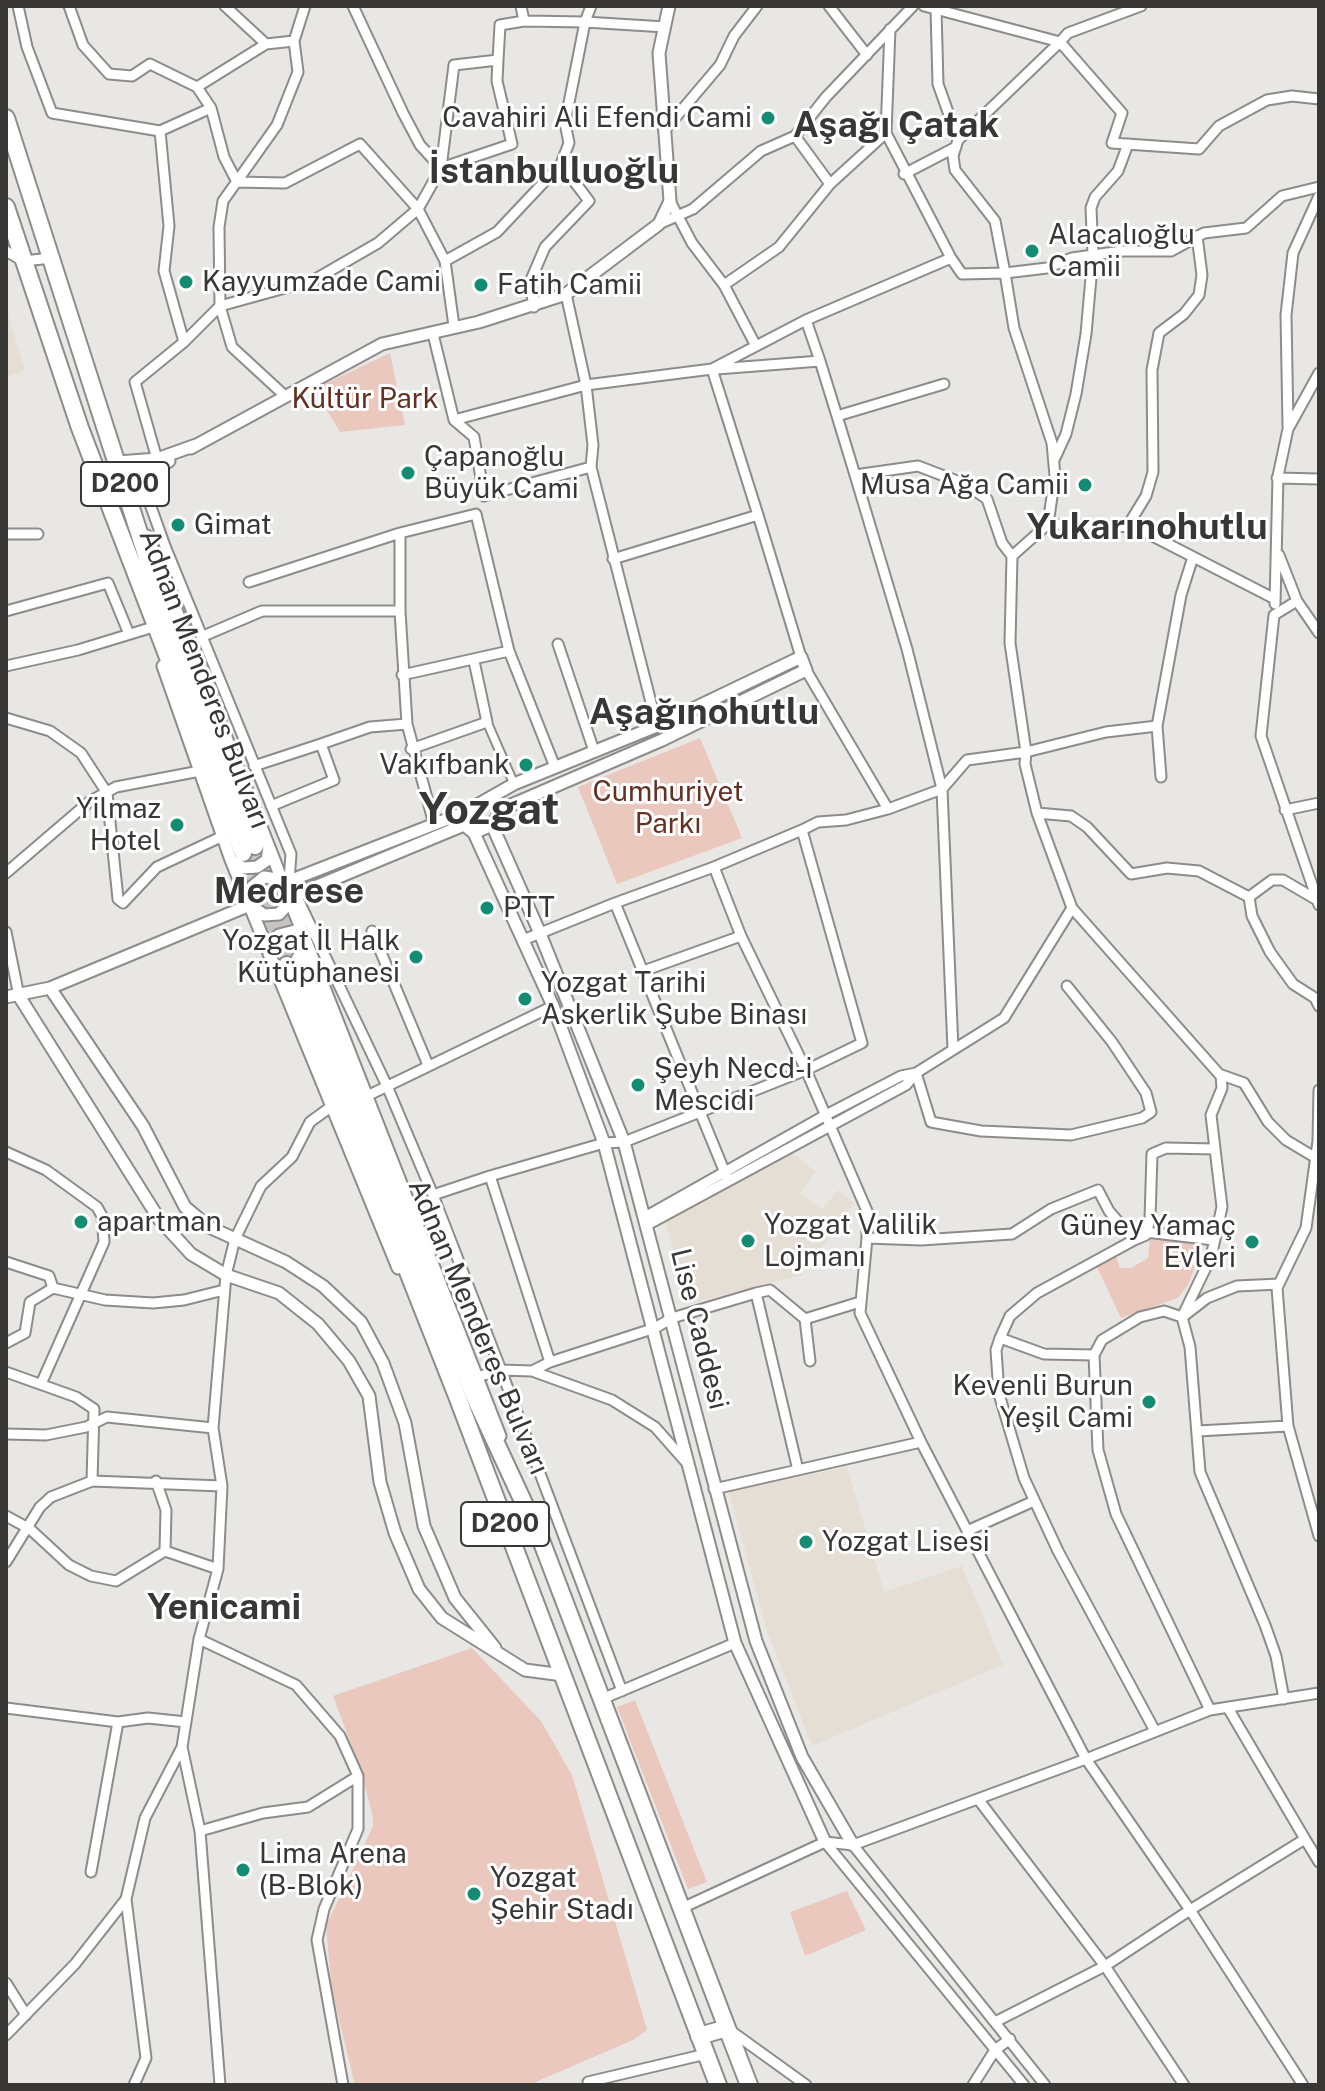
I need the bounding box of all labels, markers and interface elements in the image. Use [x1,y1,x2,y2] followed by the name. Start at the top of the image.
[442,101,752,135] place label: Cavahiri Ali Efendi Cami
[793,104,999,148] district label: Aşağı Çatak
[759,109,777,127] marker: Cavahiri Ali Efendi Cami
[429,150,679,194] district label: İstanbulluoğlu
[1048,218,1195,284] place label: Alacalıoğlu Camii
[1023,242,1041,260] marker: Alacalıoğlu Camii
[202,265,441,299] place label: Kayyumzade Cami
[497,268,642,302] place label: Fatih Camii
[177,273,195,291] marker: Kayyumzade Cami
[472,276,490,294] marker: Fatih Camii
[292,382,438,416] park label: Kültür Park
[424,440,579,506] place label: Çapanoğlu Büyük Cami
[81,462,169,506] road number: D200
[399,464,417,482] marker: Çapanoğlu Büyük Cami
[860,468,1069,502] place label: Musa Ağa Camii
[1076,476,1094,494] marker: Musa Ağa Camii
[1026,506,1268,550] district label: Yukarınohutlu
[194,508,272,542] place label: Gimat
[169,516,187,534] marker: Gimat
[131,525,277,833] street label: Adnan Menderes Bulvarı
[589,691,819,735] district label: Aşağınohutlu
[379,748,510,782] place label: Vakıfbank
[517,756,535,774] marker: Vakıfbank
[592,775,744,841] park label: Cumhuriyet Parkı
[418,784,560,836] district label: Yozgat
[76,792,161,858] place label: Yilmaz Hotel
[168,816,186,834] marker: Yilmaz Hotel
[214,870,364,914] district label: Medrese
[503,891,555,925] place label: PTT
[478,899,496,917] marker: PTT
[222,924,400,990] place label: Yozgat İl Halk Kütüphanesi
[407,948,425,966] marker: Yozgat İl Halk Kütüphanesi
[541,966,807,1032] place label: Yozgat Tarihi Askerlik Şube Binası
[516,990,534,1008] marker: Yozgat Tarihi Askerlik Şube Binası
[654,1052,812,1118] place label: Şeyh Necd-i Mescidi
[629,1076,647,1094] marker: Şeyh Necd-i Mescidi
[400,1174,556,1480] street label: Adnan Menderes Bulvarı
[97,1205,222,1239] place label: apartman
[764,1208,937,1274] place label: Yozgat Valilik Lojmanı
[1060,1209,1236,1275] place label: Güney Yamaç Evleri
[72,1213,90,1231] marker: apartman
[739,1232,757,1250] marker: Yozgat Valilik Lojmanı
[1243,1233,1261,1251] marker: Güney Yamaç Evleri
[663,1245,735,1413] street label: Lise Caddesi
[952,1369,1133,1435] place label: Kevenli Burun Yeşil Cami
[1140,1393,1158,1411] marker: Kevenli Burun Yeşil Cami
[461,1502,549,1546] road number: D200
[822,1525,990,1559] place label: Yozgat Lisesi
[797,1533,815,1551] marker: Yozgat Lisesi
[147,1586,301,1630] district label: Yenicami
[259,1837,407,1903] place label: Lima Arena (B-Blok)
[234,1861,252,1879] marker: Lima Arena (B-Blok)
[490,1861,634,1927] place label: Yozgat Şehir Stadı
[465,1885,483,1903] marker: Yozgat Şehir Stadı

